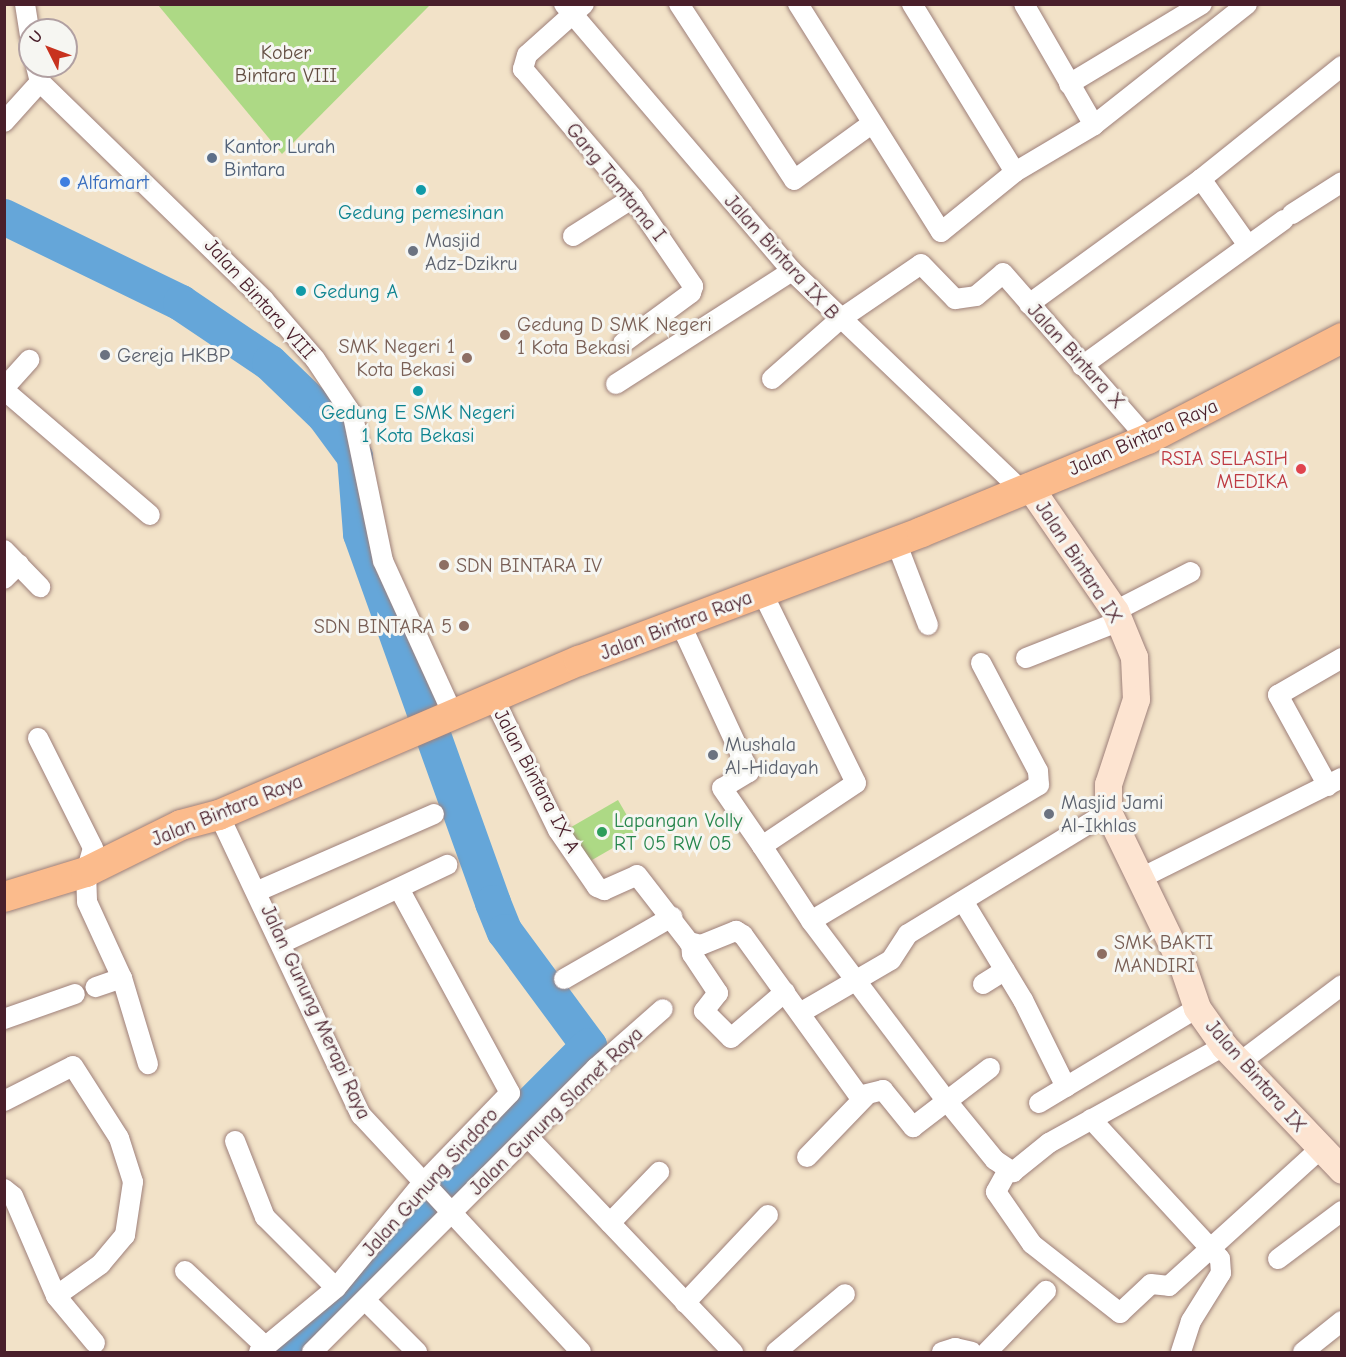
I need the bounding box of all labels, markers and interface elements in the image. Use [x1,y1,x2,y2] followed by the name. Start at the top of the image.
[18,18,78,78] north arrow
[26,27,46,47] text: U
[235,41,337,88] park label: Kober Bintara VIII
[561,118,671,246] street label: Gang Tamtama I
[224,134,335,181] place label: Kantor Lurah Bintara
[205,151,219,165] marker: Kantor Lurah Bintara
[77,170,149,194] place label: Alfamart
[58,175,72,189] marker: Alfamart
[414,183,428,197] marker: Gedung pemesinan
[719,189,845,325] street label: Jalan Bintara IX B
[338,200,504,224] place label: Gedung pemesinan
[425,228,518,275] place label: Masjid Adz-Dzikru
[200,234,320,364] street label: Jalan Bintara VIII
[406,244,420,258] marker: Masjid Adz-Dzikru
[313,279,398,303] place label: Gedung A
[294,284,308,298] marker: Gedung A
[1022,298,1130,414] street label: Jalan Bintara X
[517,312,712,359] place label: Gedung D SMK Negeri 1 Kota Bekasi
[498,328,512,342] marker: Gedung D SMK Negeri 1 Kota Bekasi
[338,334,455,381] place label: SMK Negeri 1 Kota Bekasi
[117,343,230,367] place label: Gereja HKBP
[98,348,112,362] marker: Gereja HKBP
[460,351,474,365] marker: SMK Negeri 1 Kota Bekasi
[411,384,425,398] marker: Gedung E SMK Negeri 1 Kota Bekasi
[1065,393,1221,481] street label: Jalan Bintara Raya
[321,400,515,447] place label: Gedung E SMK Negeri 1 Kota Bekasi
[1161,446,1288,493] place label: RSIA SELASIH MEDIKA
[1292,460,1310,478] marker: RSIA SELASIH MEDIKA
[1030,496,1128,628] street label: Jalan Bintara IX
[456,553,602,577] place label: SDN BINTARA IV
[437,558,451,572] marker: SDN BINTARA IV
[597,585,755,665] street label: Jalan Bintara Raya
[314,614,452,638] place label: SDN BINTARA 5
[457,619,471,633] marker: SDN BINTARA 5
[489,705,585,857] street label: Jalan Bintara IX A
[725,732,819,779] place label: Mushala Al-Hidayah
[706,748,720,762] marker: Mushala Al-Hidayah
[148,769,306,851] street label: Jalan Bintara Raya
[1061,790,1163,837] place label: Masjid Jami Al-Ikhlas
[1042,807,1056,821] marker: Masjid Jami Al-Ikhlas
[614,808,742,855] place label: Lapangan Volly RT 05 RW 05
[595,825,609,839] marker: Lapangan Volly RT 05 RW 05
[256,901,376,1123] street label: Jalan Gunung Merapi Raya
[1114,930,1213,977] place label: SMK BAKTI MANDIRI
[1095,947,1109,961] marker: SMK BAKTI MANDIRI
[1201,1015,1311,1137] street label: Jalan Bintara IX
[464,1022,648,1200] street label: Jalan Gunung Slamet Raya
[357,1103,503,1261] street label: Jalan Gunung Sindoro

